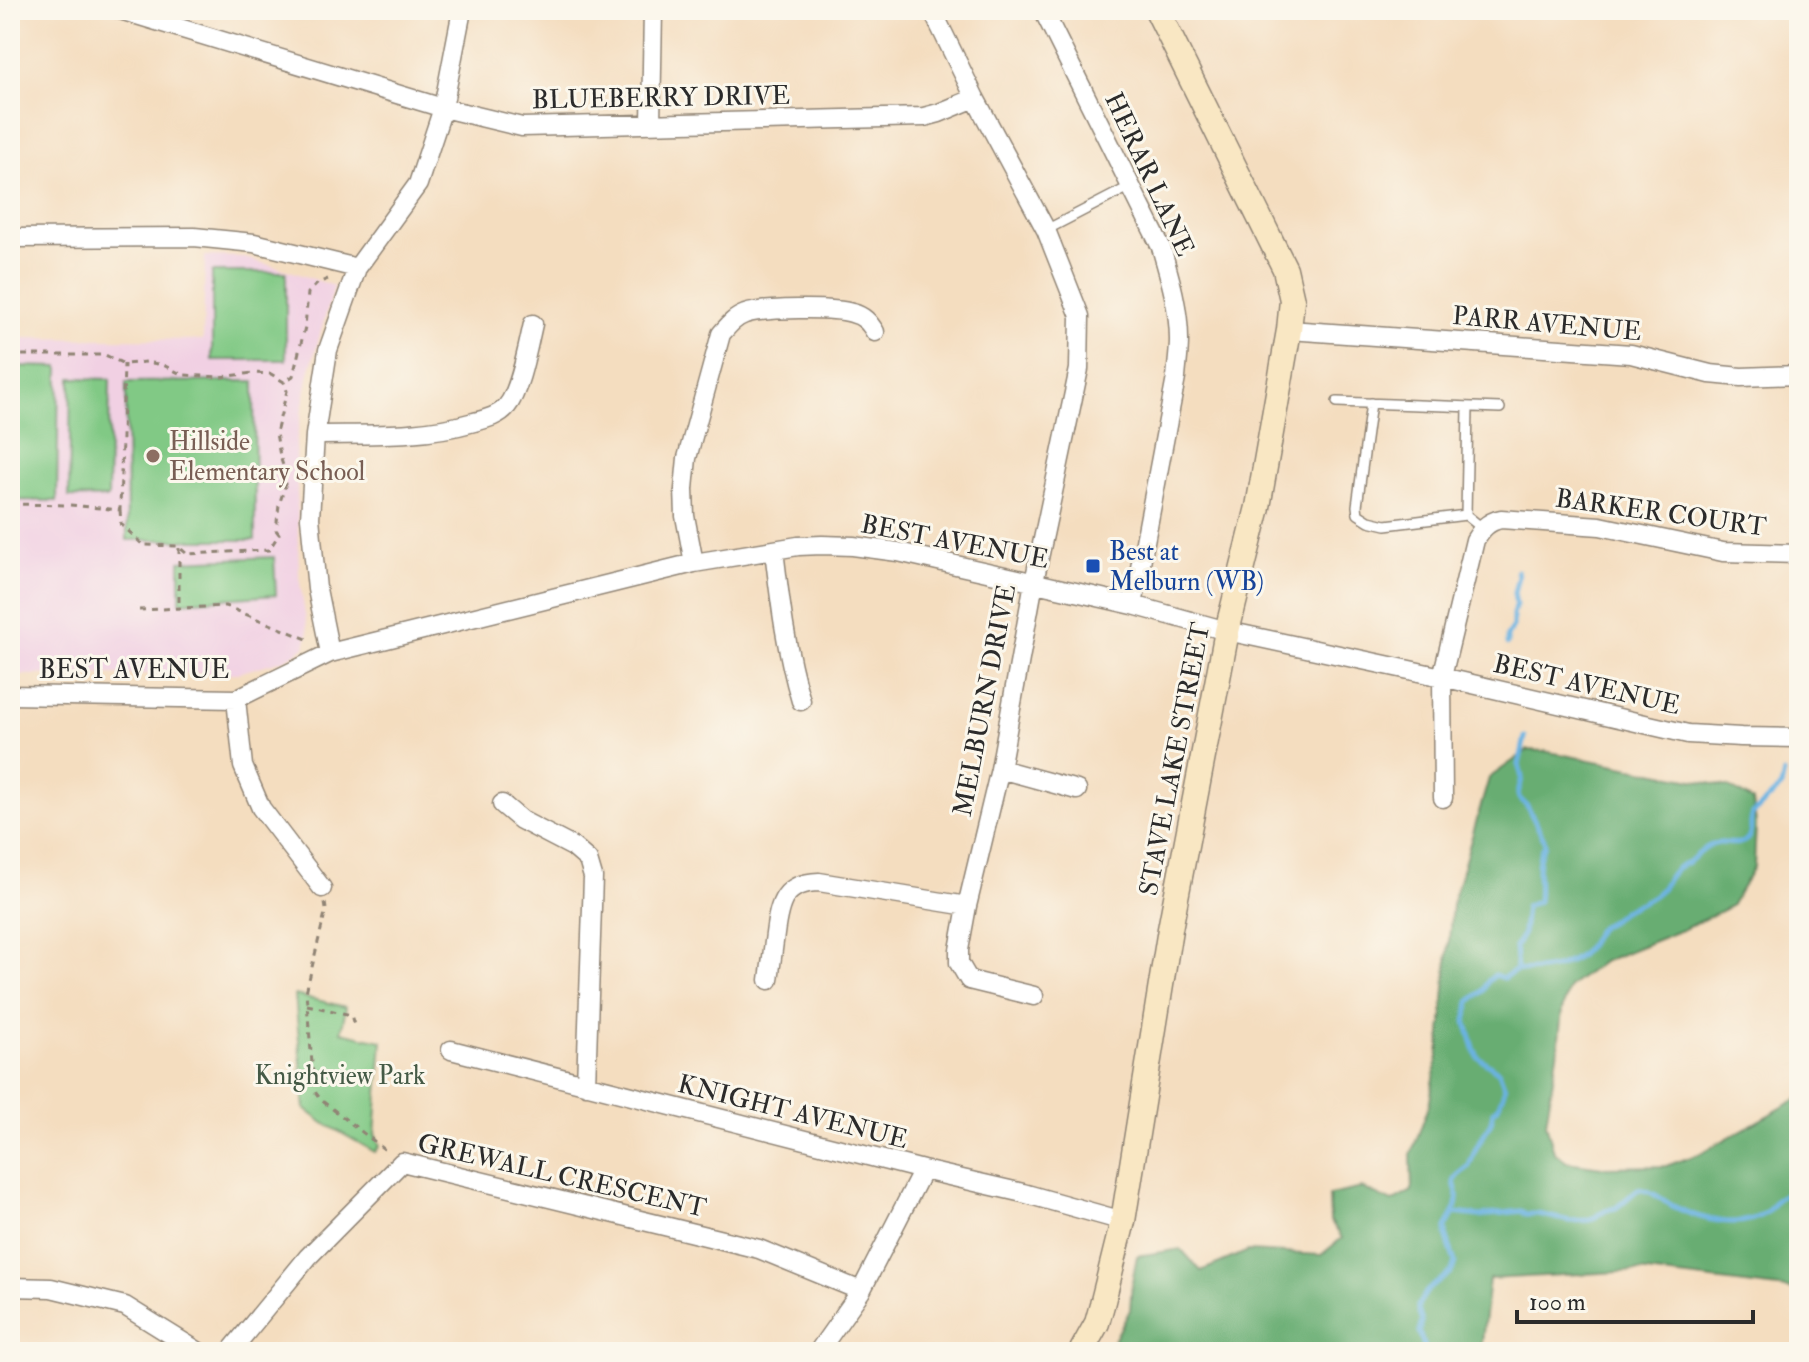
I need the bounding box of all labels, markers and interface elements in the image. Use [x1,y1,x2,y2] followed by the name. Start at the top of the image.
[532,80,790,116] street label: BLUEBERRY DRIVE
[1097,87,1201,261] street label: HERAR LANE
[1451,300,1643,348] street label: PARR AVENUE
[169,426,366,488] place label: Hillside Elementary School
[144,447,162,465] marker: Hillside Elementary School
[1554,482,1768,544] street label: BARKER COURT
[858,508,1051,576] street label: BEST AVENUE
[1109,536,1264,598] place label: Best at Melburn (WB)
[1084,557,1102,575] marker: Best at Melburn (WB)
[947,581,1023,819] street label: MELBURN DRIVE
[1133,620,1217,899] street label: STAVE LAKE STREET
[1490,648,1683,722] street label: BEST AVENUE
[39,654,229,686] street label: BEST AVENUE
[255,1060,426,1092] park label: Knightview Park
[675,1068,911,1156] street label: KNIGHT AVENUE
[414,1127,709,1225] street label: GREWALL CRESCENT
[1517,1274,1753,1324] scale bar
[1529,1287,1586,1318] text: 100 m

